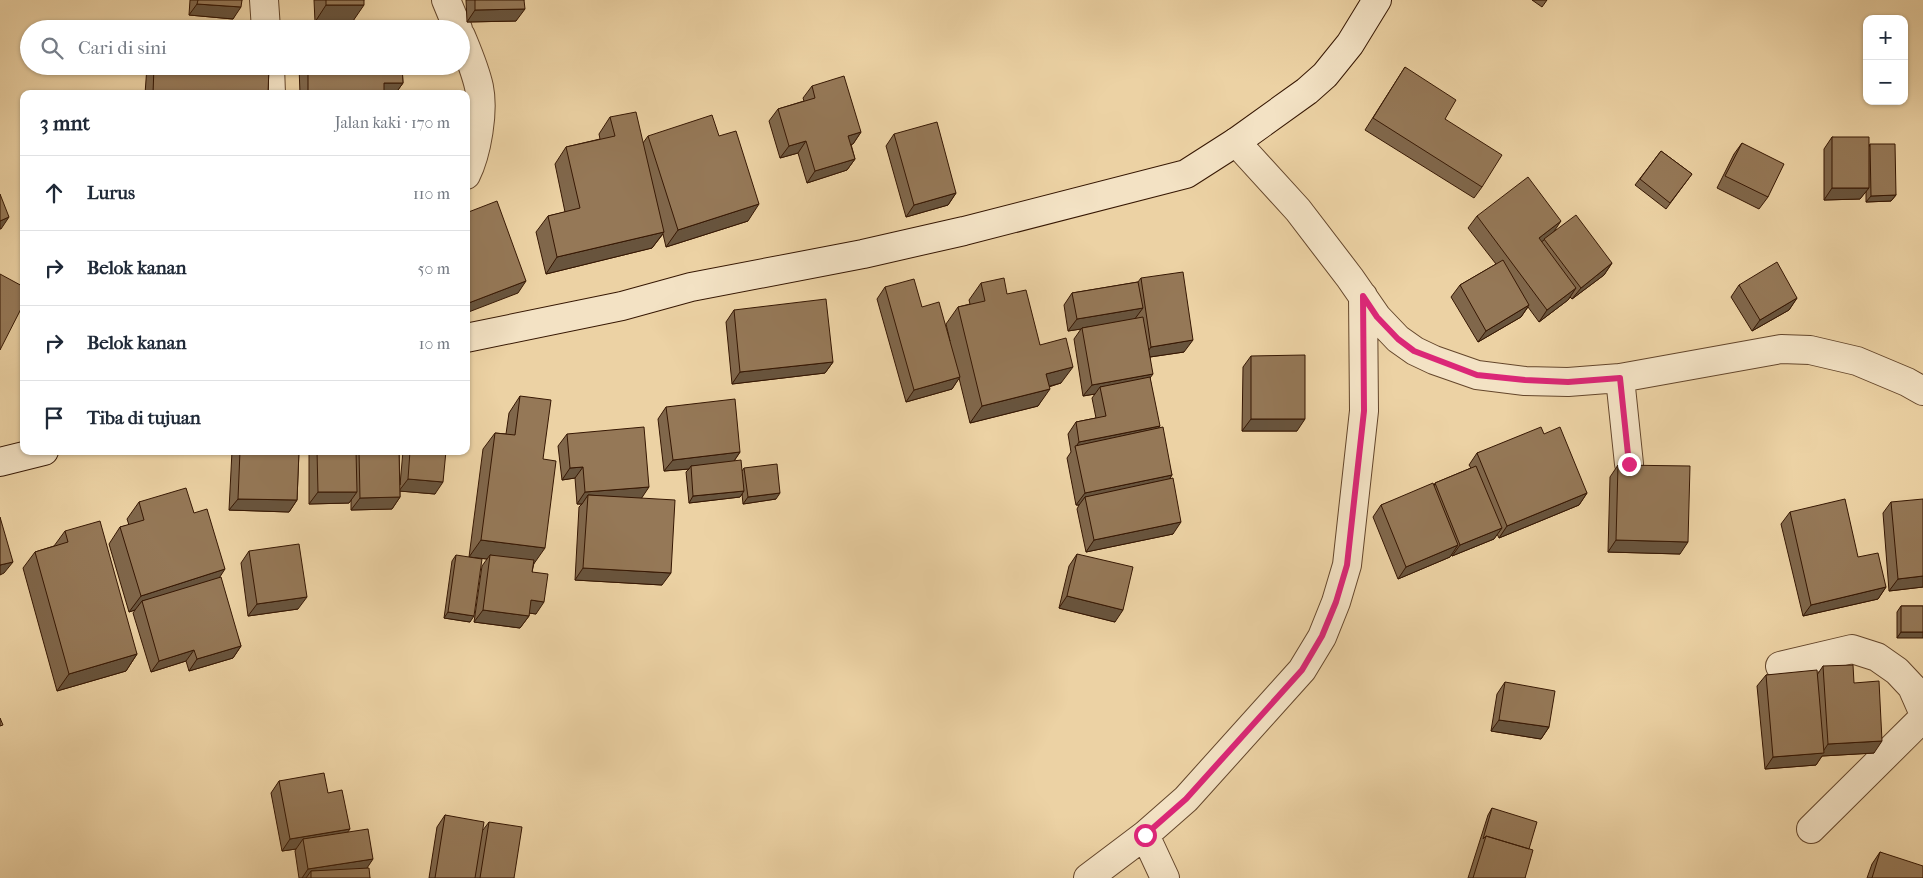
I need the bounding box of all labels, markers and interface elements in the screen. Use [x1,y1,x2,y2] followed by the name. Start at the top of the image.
[1863,15,1908,105] map controls
[1863,15,1908,60] button: +
[20,20,470,75] search box
[38,34,66,62] icon: search
[78,37,167,59] text: Cari di sini
[1863,60,1908,105] button: −
[40,111,90,135] text: 3 mnt
[335,113,450,132] text: Jalan kaki · 170 m
[40,179,68,207] icon: ahead
[87,182,135,204] text: Lurus
[413,184,450,203] text: 110 m
[40,254,68,282] icon: right
[87,257,187,279] text: Belok kanan
[418,259,450,278] text: 50 m
[40,329,68,357] icon: right
[87,332,187,354] text: Belok kanan
[419,334,450,353] text: 10 m
[40,404,68,432] icon: arrive
[87,407,201,429] text: Tiba di tujuan
[1618,453,1641,476] route end
[1134,824,1157,847] route start

